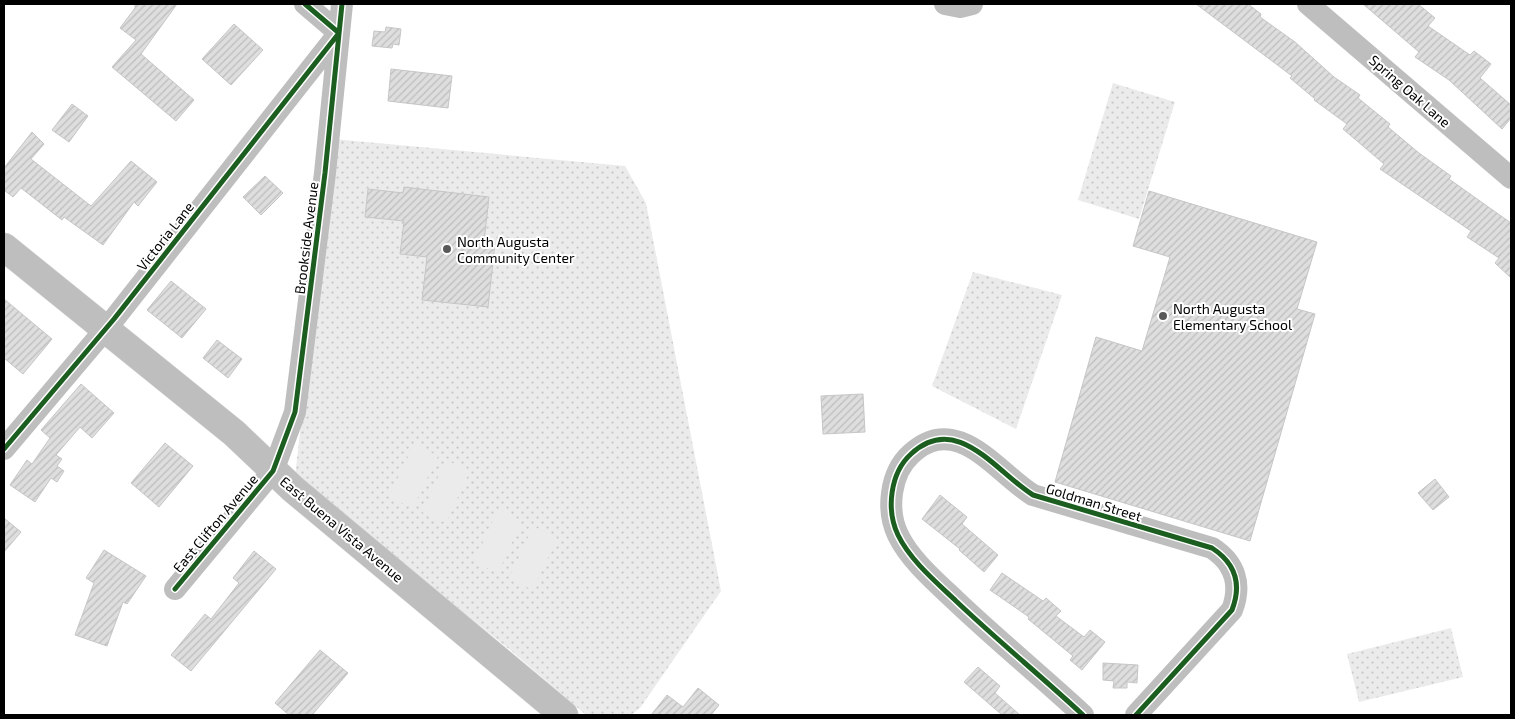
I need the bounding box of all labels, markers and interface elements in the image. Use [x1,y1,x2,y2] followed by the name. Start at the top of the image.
[1366,51,1454,131] street label: Spring Oak Lane
[291,181,321,295] street label: Brookside Avenue
[133,198,197,274] street label: Victoria Lane
[457,233,575,266] place label: North Augusta Community Center
[441,243,453,255] marker: North Augusta Community Center
[1173,300,1293,333] place label: North Augusta Elementary School
[1157,310,1169,322] marker: North Augusta Elementary School
[169,470,261,576] street label: East Clifton Avenue
[277,472,407,586] street label: East Buena Vista Avenue
[1044,479,1144,525] street label: Goldman Street

